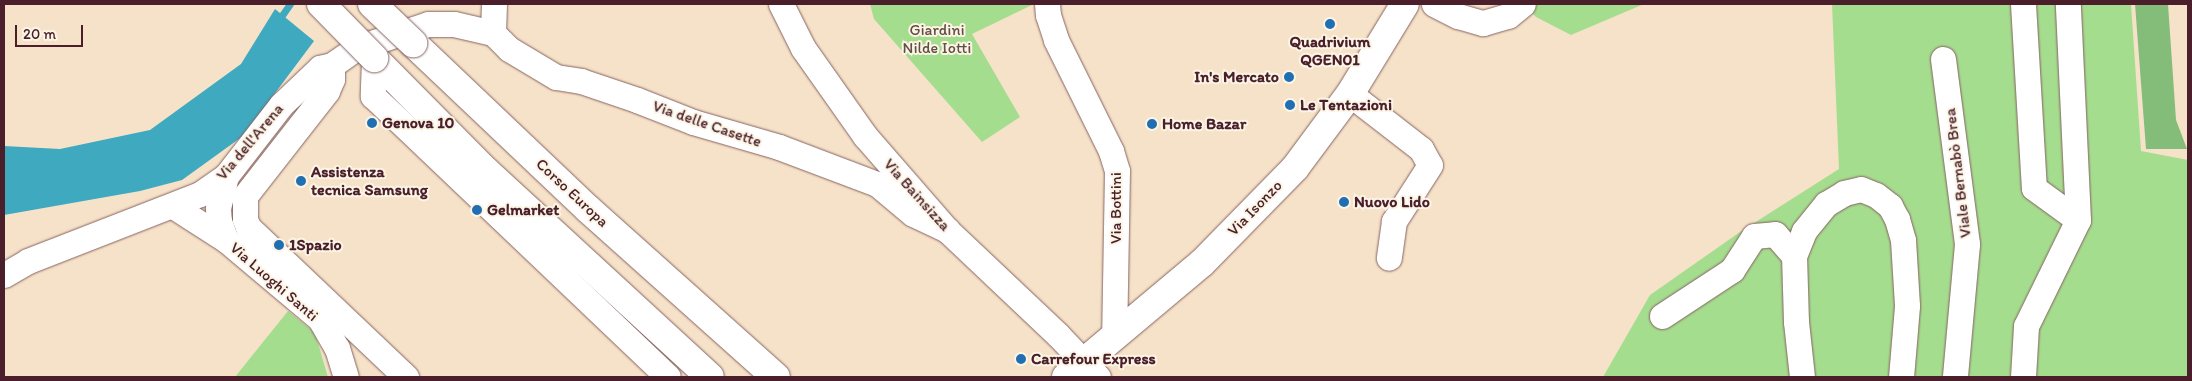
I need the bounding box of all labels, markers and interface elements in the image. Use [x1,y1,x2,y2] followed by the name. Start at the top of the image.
[18,15,85,47] scale bar
[1324,18,1336,30] marker: Quadrivium QGEN01
[903,20,971,58] park label: Giardini Nilde Iotti
[23,25,56,43] text: 20 m
[1290,32,1370,70] place label: Quadrivium QGEN01
[1194,67,1279,87] place label: In's Mercato
[1283,71,1295,83] marker: In's Mercato
[1300,95,1390,115] place label: Le Tentazioni
[650,96,764,152] street label: Via delle Casette
[1284,99,1296,111] marker: Le Tentazioni
[212,100,288,184] street label: Via dell'Arena
[1941,107,1975,239] street label: Viale Bernabò Brea
[382,113,454,133] place label: Genova 10
[1162,114,1246,134] place label: Home Bazar
[366,117,378,129] marker: Genova 10
[1146,118,1158,130] marker: Home Bazar
[532,155,612,231] street label: Corso Europa
[879,155,955,235] street label: Via Bainsizza
[311,162,428,200] place label: Assistenza tecnica Samsung
[1106,172,1126,244] street label: Via Bottini
[295,175,307,187] marker: Assistenza tecnica Samsung
[1224,176,1286,240] street label: Via Isonzo
[1354,192,1430,212] place label: Nuovo Lido
[1338,196,1350,208] marker: Nuovo Lido
[487,200,559,220] place label: Gelmarket
[471,204,483,216] marker: Gelmarket
[289,235,342,255] place label: 1Spazio
[226,239,322,325] street label: Via Luoghi Santi
[273,239,285,251] marker: 1Spazio
[1031,349,1155,369] place label: Carrefour Express
[1015,353,1027,365] marker: Carrefour Express

